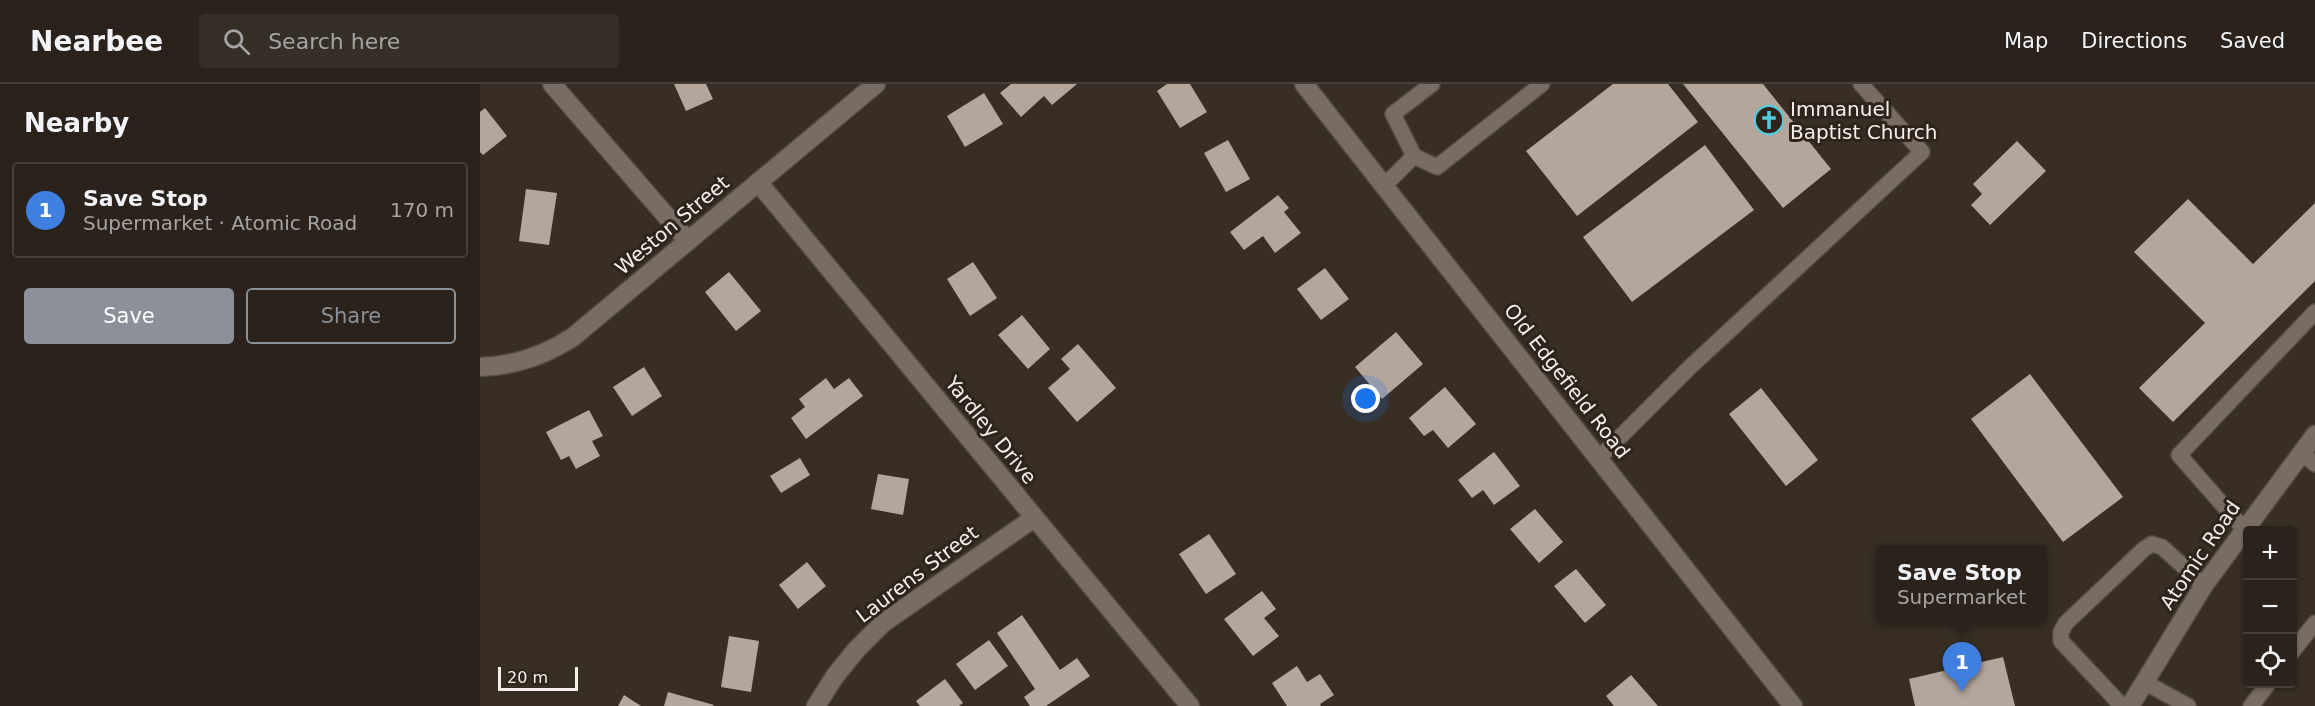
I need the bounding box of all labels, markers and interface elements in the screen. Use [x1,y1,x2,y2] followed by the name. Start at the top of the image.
[199,14,619,68] search box
[30,25,163,58] text: Nearbee
[220,25,253,58] icon: search
[268,29,400,54] text: Search here
[2004,29,2048,53] text: Map
[2081,29,2187,53] text: Directions
[2220,29,2285,53] text: Saved
[1790,97,1937,144] place label: Immanuel Baptist Church
[1753,104,1785,136] church icon: Immanuel Baptist Church
[24,108,129,138] text: Nearby
[610,170,734,280] street label: Weston Street
[83,186,208,211] text: Save Stop
[39,198,52,222] text: 1
[390,198,454,222] text: 170 m
[83,211,357,235] text: Supermarket · Atomic Road
[24,288,234,344] button: Save
[246,288,456,344] button: Share
[1499,299,1635,463] street label: Old Edgefield Road
[940,371,1042,489] street label: Yardley Drive
[1351,384,1380,413] your location
[2155,496,2245,614] street label: Atomic Road
[851,520,983,628] street label: Laurens Street
[2243,526,2297,688] map controls
[2243,526,2297,580] button: +
[1876,545,2047,623] popup
[1897,560,2022,585] text: Save Stop
[2243,580,2297,634] button: −
[1897,585,2026,609] text: Supermarket
[2243,634,2297,688] button: locate
[1942,642,1982,692] pin: 1
[498,664,578,692] scale bar
[507,668,548,687] text: 20 m

